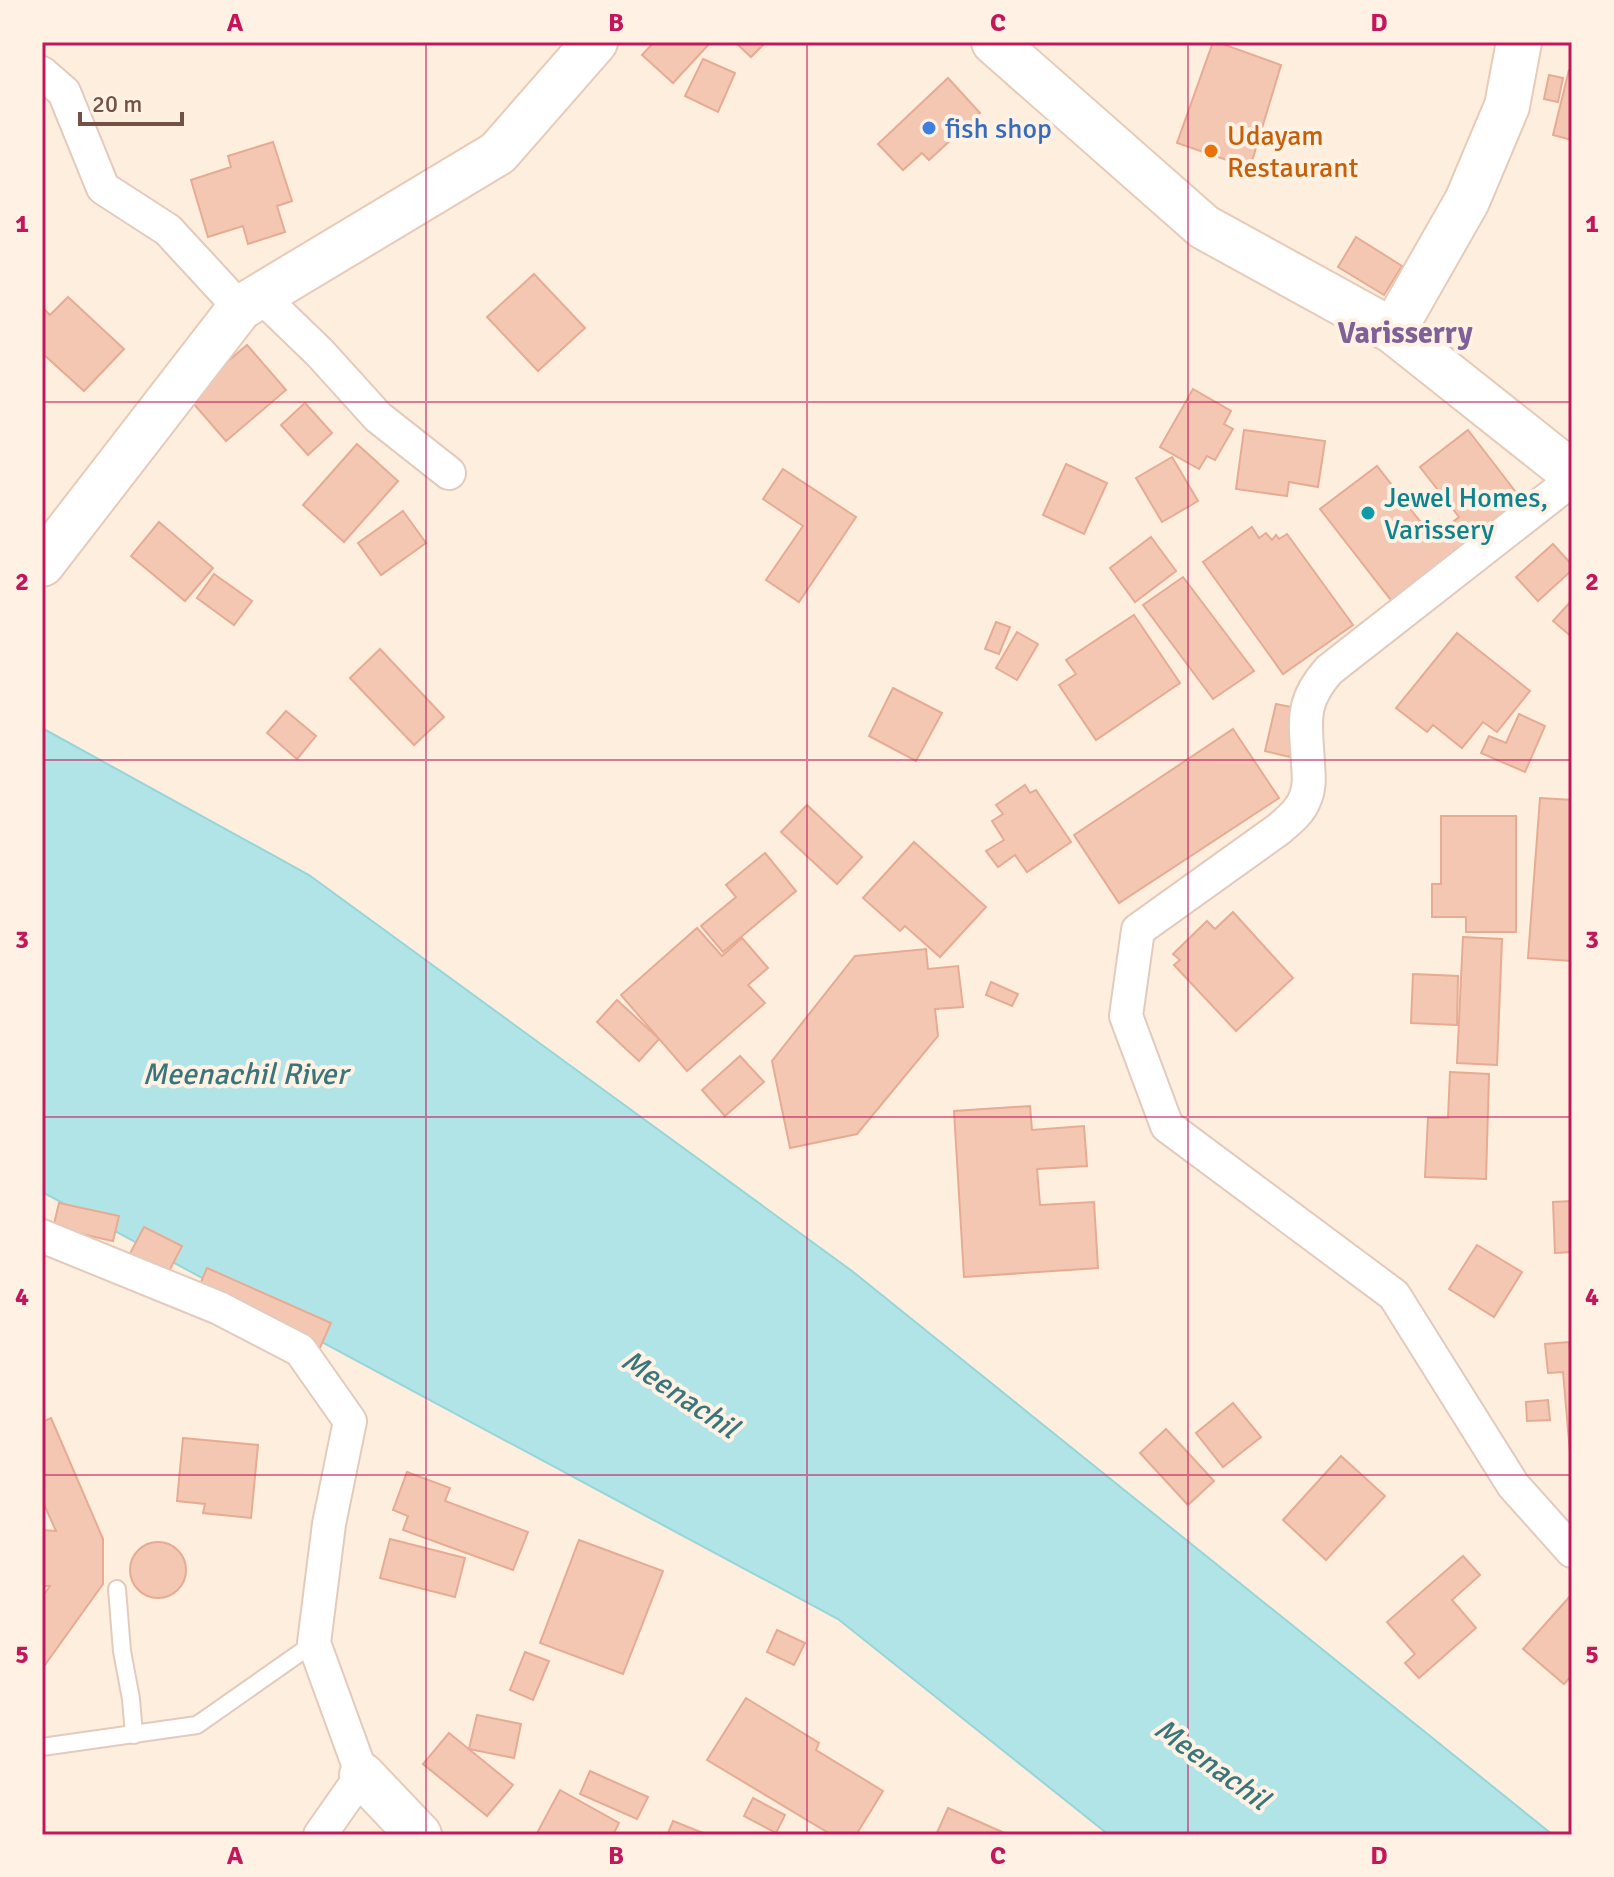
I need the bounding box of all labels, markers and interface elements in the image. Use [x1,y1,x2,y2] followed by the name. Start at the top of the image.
[227,7,244,39] text: A
[608,7,624,39] text: B
[990,7,1006,39] text: C
[1370,7,1388,39] text: D
[80,76,182,126] scale bar
[92,89,142,119] text: 20 m
[945,112,1052,146] place label: fish shop
[920,119,938,137] marker: fish shop
[1227,119,1359,185] place label: Udayam Restaurant
[1202,142,1220,160] marker: Udayam Restaurant
[15,208,29,240] text: 1
[1585,208,1599,240] text: 1
[1337,315,1473,352] district label: Varisserry
[1384,481,1548,547] place label: Jewel Homes, Varissery
[1359,504,1377,522] marker: Jewel Homes, Varissery
[15,566,29,598] text: 2
[1585,566,1599,598] text: 2
[15,924,29,956] text: 3
[1585,924,1599,956] text: 3
[143,1056,351,1093] water label: Meenachil River
[15,1281,29,1313] text: 4
[1585,1281,1599,1313] text: 4
[614,1342,747,1448] water label: Meenachil
[15,1639,29,1671] text: 5
[1585,1639,1599,1671] text: 5
[1147,1710,1278,1820] water label: Meenachil
[227,1840,244,1872] text: A
[608,1840,624,1872] text: B
[990,1840,1006,1872] text: C
[1370,1840,1388,1872] text: D

